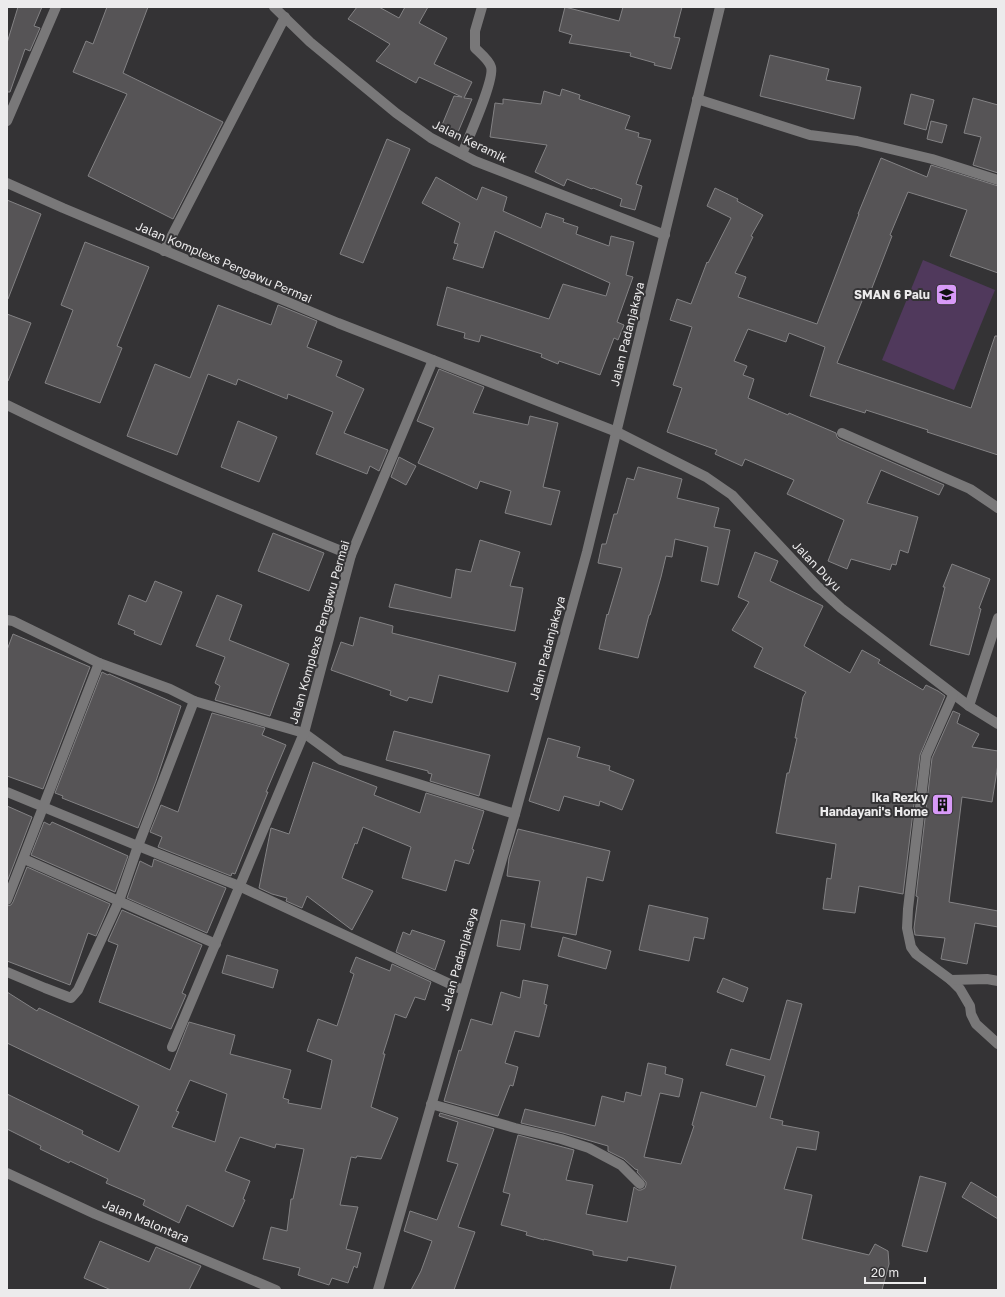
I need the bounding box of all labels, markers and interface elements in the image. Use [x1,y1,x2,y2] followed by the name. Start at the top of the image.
[430,116,510,166] street label: Jalan Keramik
[134,218,314,306] street label: Jalan Komplexs Pengawu Permai
[607,280,647,388] street label: Jalan Padanjakaya
[933,281,959,307] school or university icon: SMAN 6 Palu
[854,287,930,302] place label: SMAN 6 Palu
[789,538,845,594] street label: Jalan Duyu
[286,539,352,725] street label: Jalan Komplexs Pengawu Permai
[526,594,568,702] street label: Jalan Padanjakaya
[820,790,929,819] place label: Ika Rezky Handayani's Home
[930,791,956,817] building icon: Ika Rezky Handayani's Home
[437,906,481,1012] street label: Jalan Padanjakaya
[100,1196,192,1246] street label: Jalan Malontara
[865,1259,925,1285] scale bar
[871,1265,899,1280] text: 20 m

